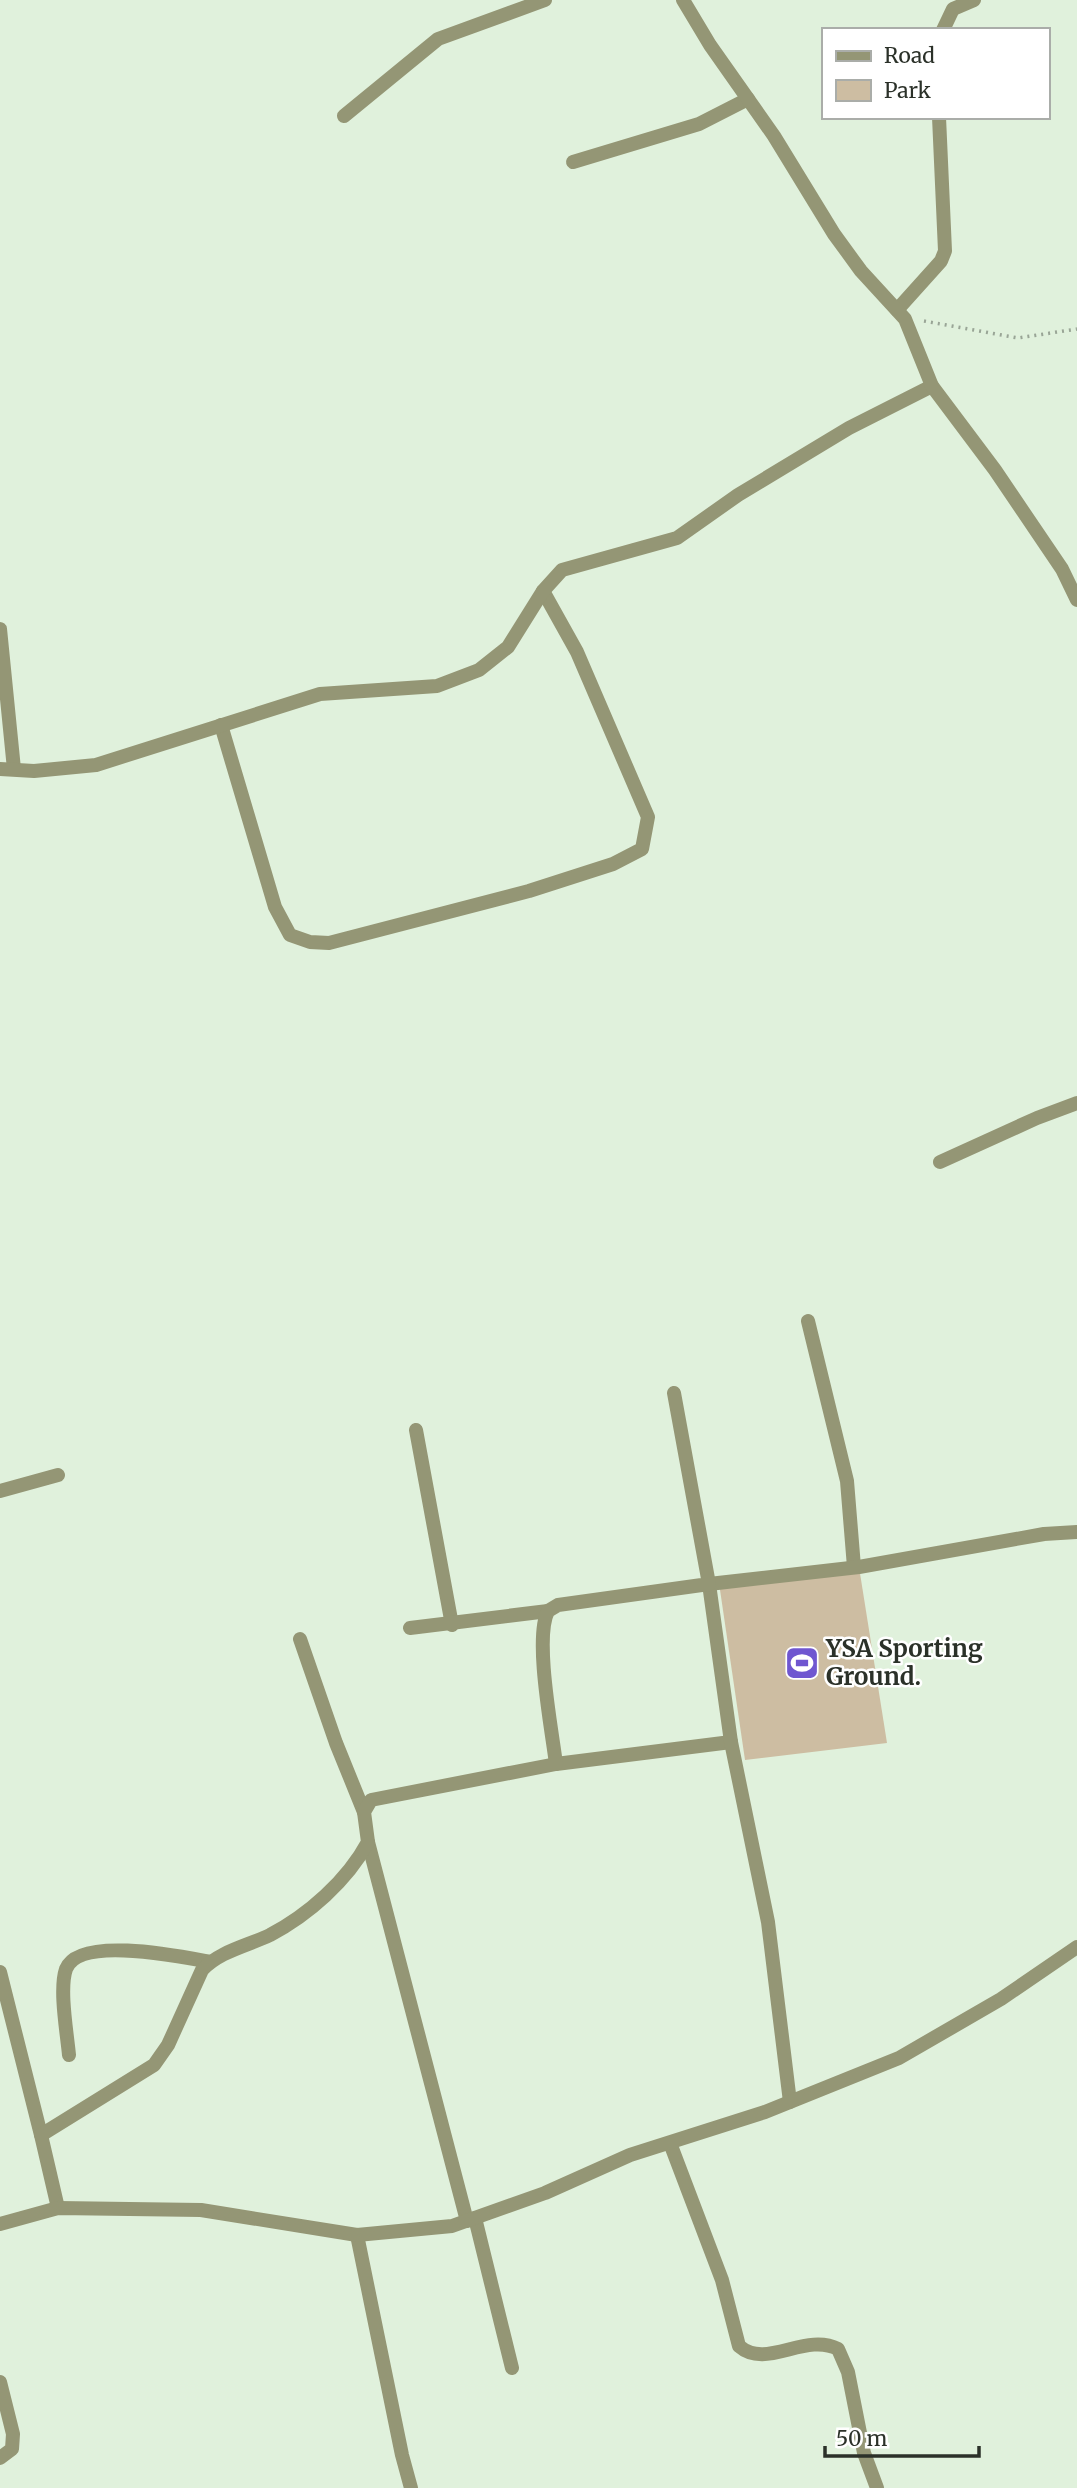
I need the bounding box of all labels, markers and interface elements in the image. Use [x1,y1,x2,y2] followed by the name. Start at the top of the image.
[822,28,1049,119] legend
[884,42,935,69] text: Road
[884,77,931,104] text: Park
[825,1633,983,1692] place label: YSA Sporting Ground.
[783,1644,821,1682] sports icon: YSA Sporting Ground.
[825,2414,979,2458] scale bar
[836,2425,887,2452] text: 50 m

